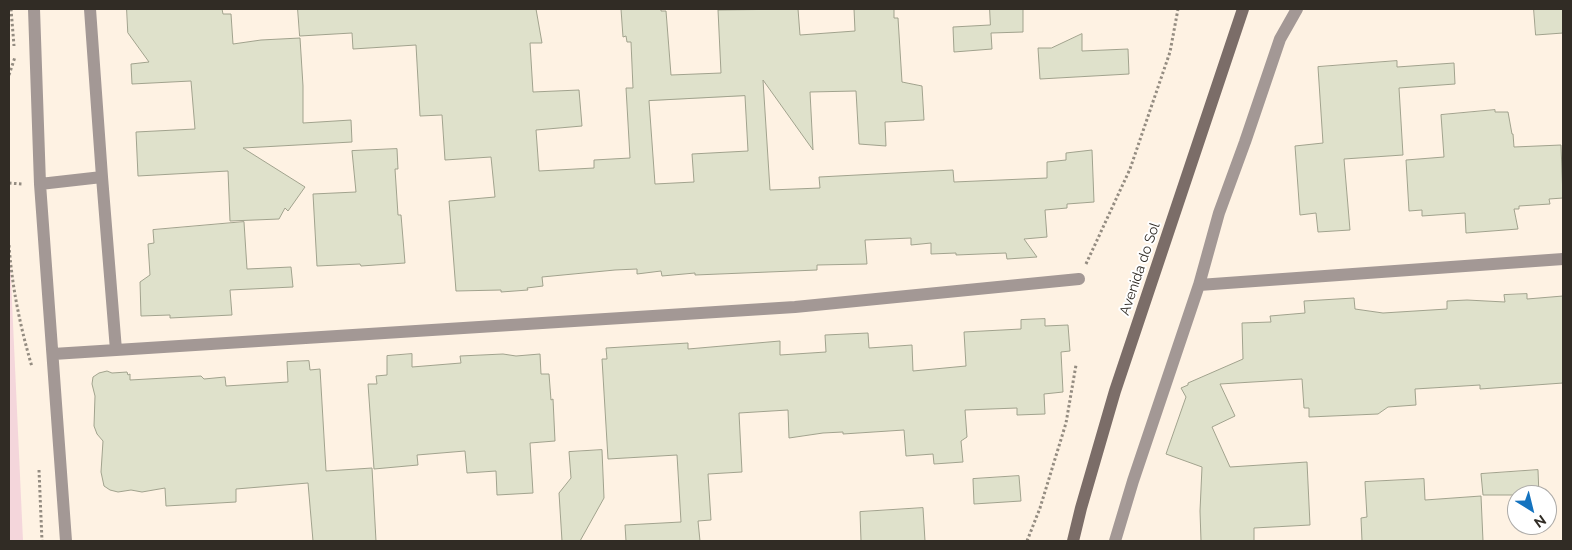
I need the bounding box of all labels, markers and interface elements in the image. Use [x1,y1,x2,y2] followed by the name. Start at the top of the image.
[1116,221,1164,317] street label: Avenida do Sol
[1507,485,1557,535] north arrow
[1531,512,1549,531] text: N

